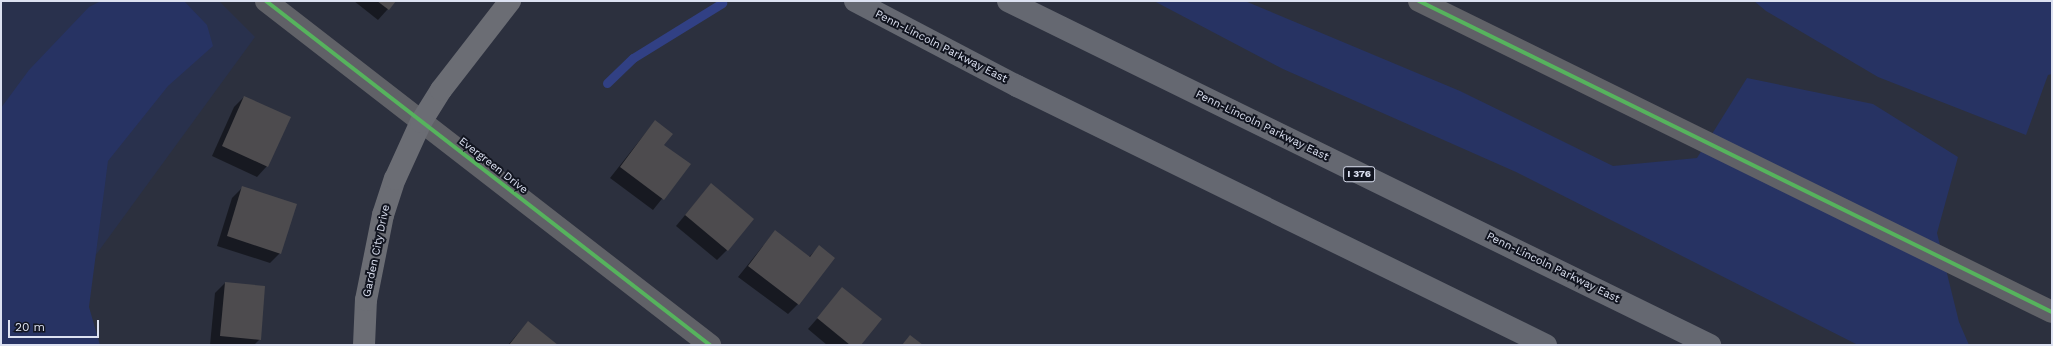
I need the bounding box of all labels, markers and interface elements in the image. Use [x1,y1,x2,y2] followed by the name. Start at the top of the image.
[873,8,1009,86] street label: Penn-Lincoln Parkway East
[1193,88,1331,164] street label: Penn-Lincoln Parkway East
[456,135,530,197] street label: Evergreen Drive
[1343,166,1375,182] road number: I 376
[361,204,393,298] street label: Garden City Drive
[1484,230,1622,306] street label: Penn-Lincoln Parkway East
[10,312,101,338] scale bar
[15,320,45,334] text: 20 m

